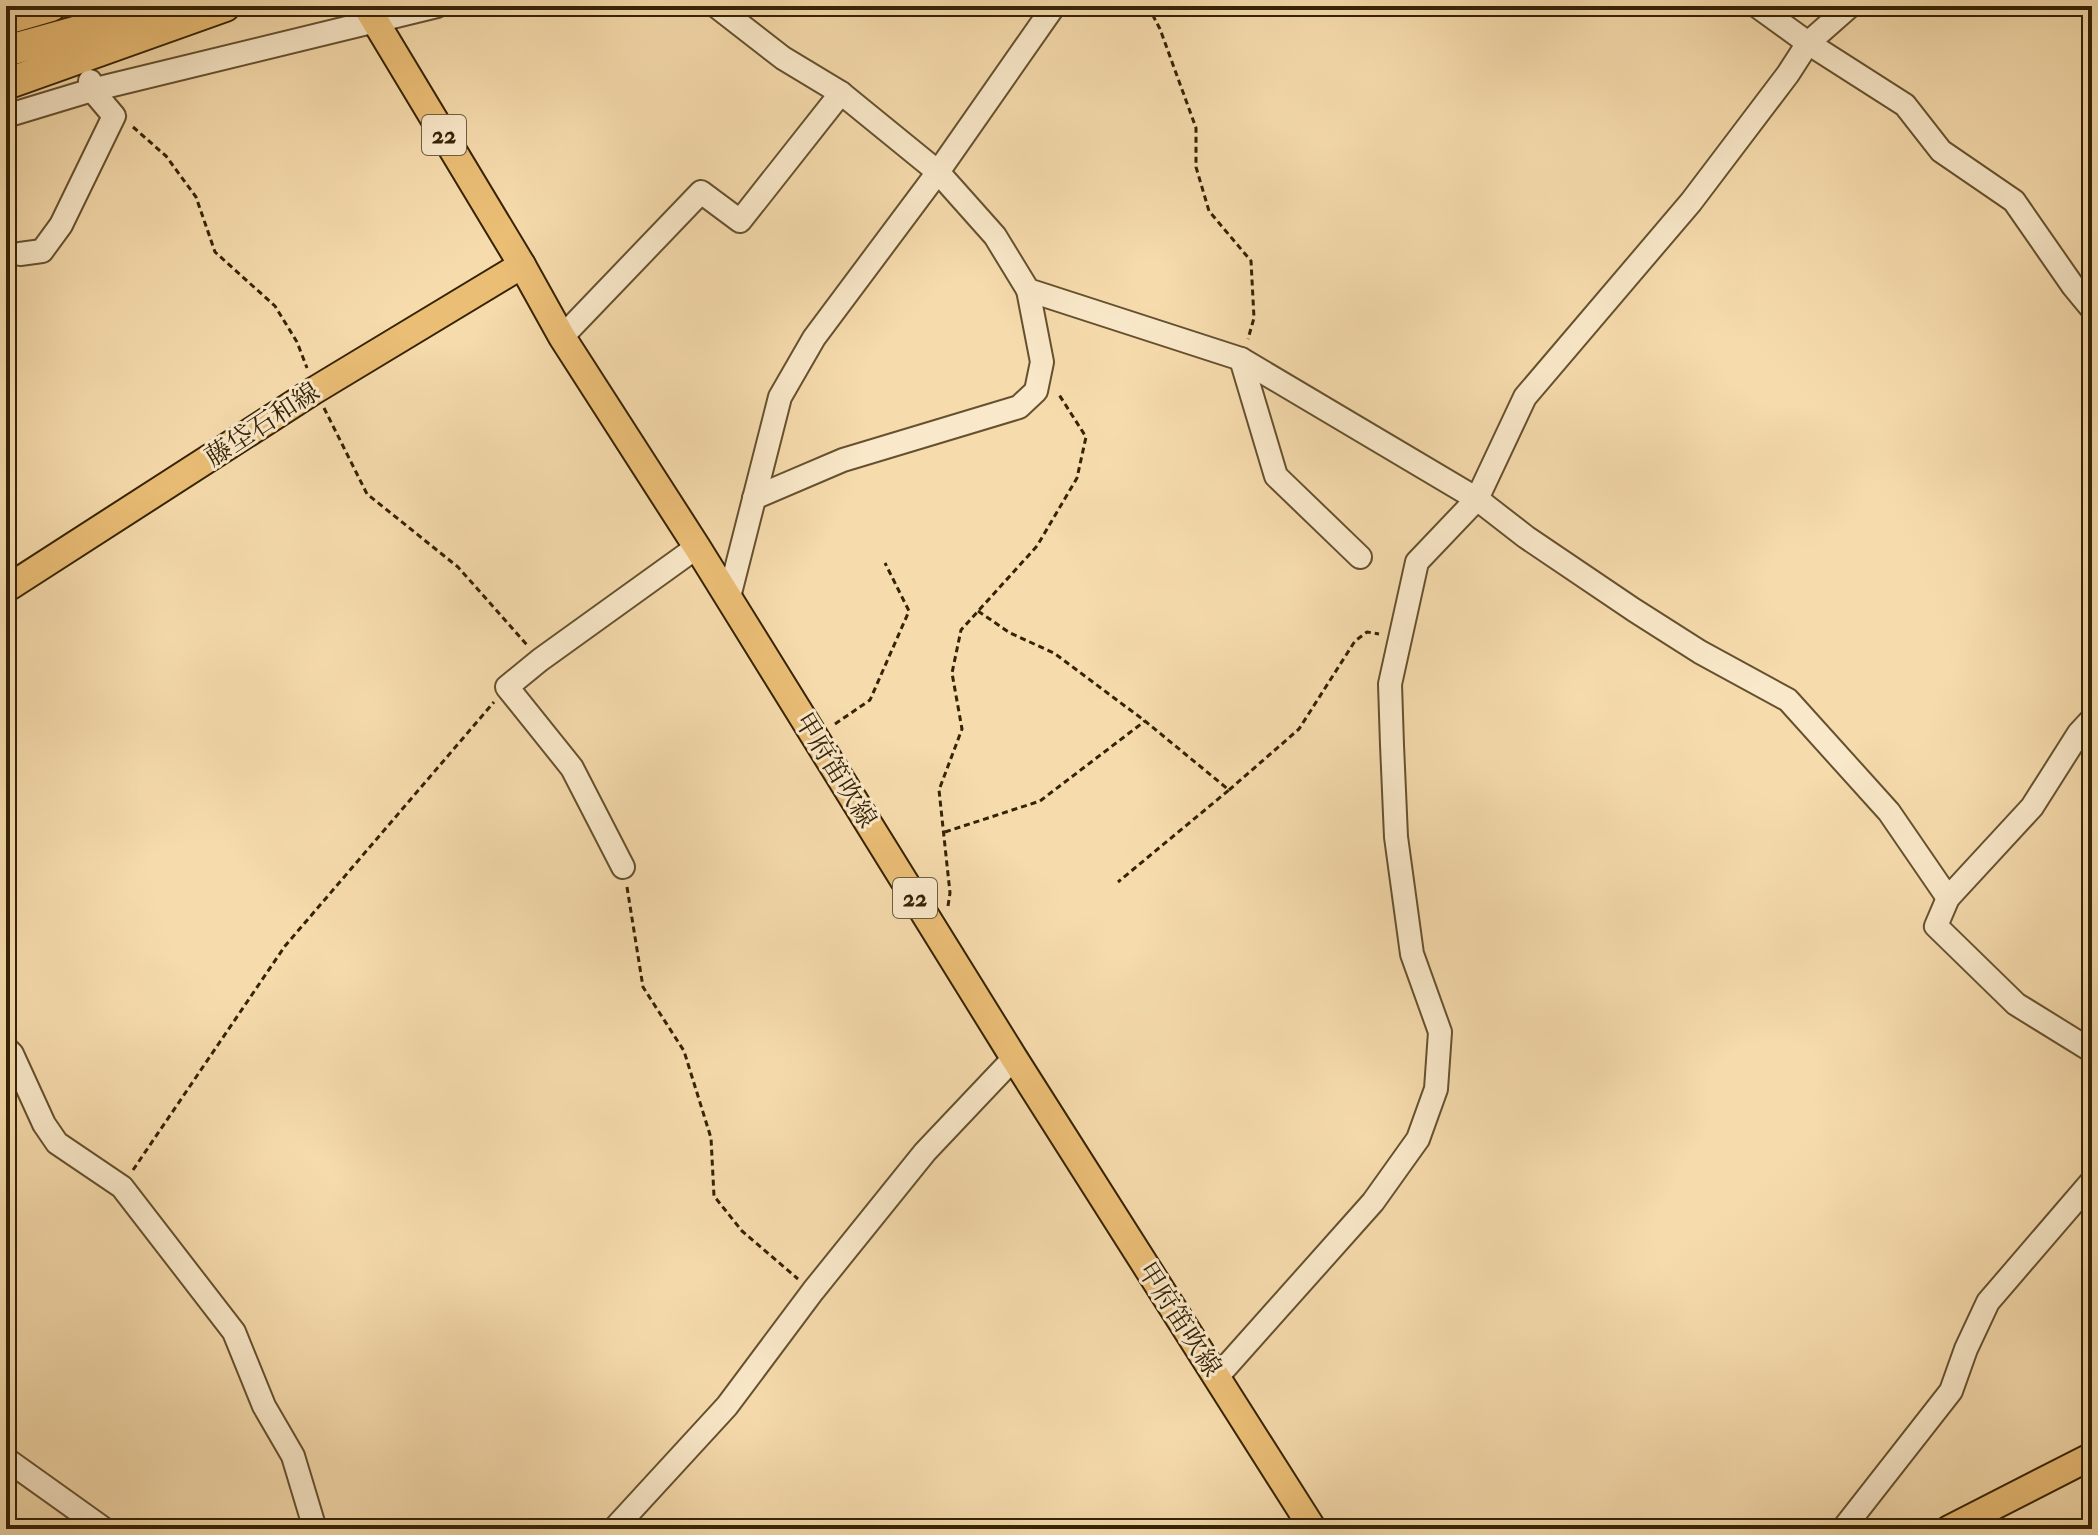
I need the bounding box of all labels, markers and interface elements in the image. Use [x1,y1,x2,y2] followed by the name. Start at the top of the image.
[422,115,466,155] road number: 22
[199,376,326,474] street label: 藤垈石和線
[787,707,883,834] street label: 甲府笛吹線
[893,878,937,918] road number: 22
[1130,1256,1228,1383] street label: 甲府笛吹線

